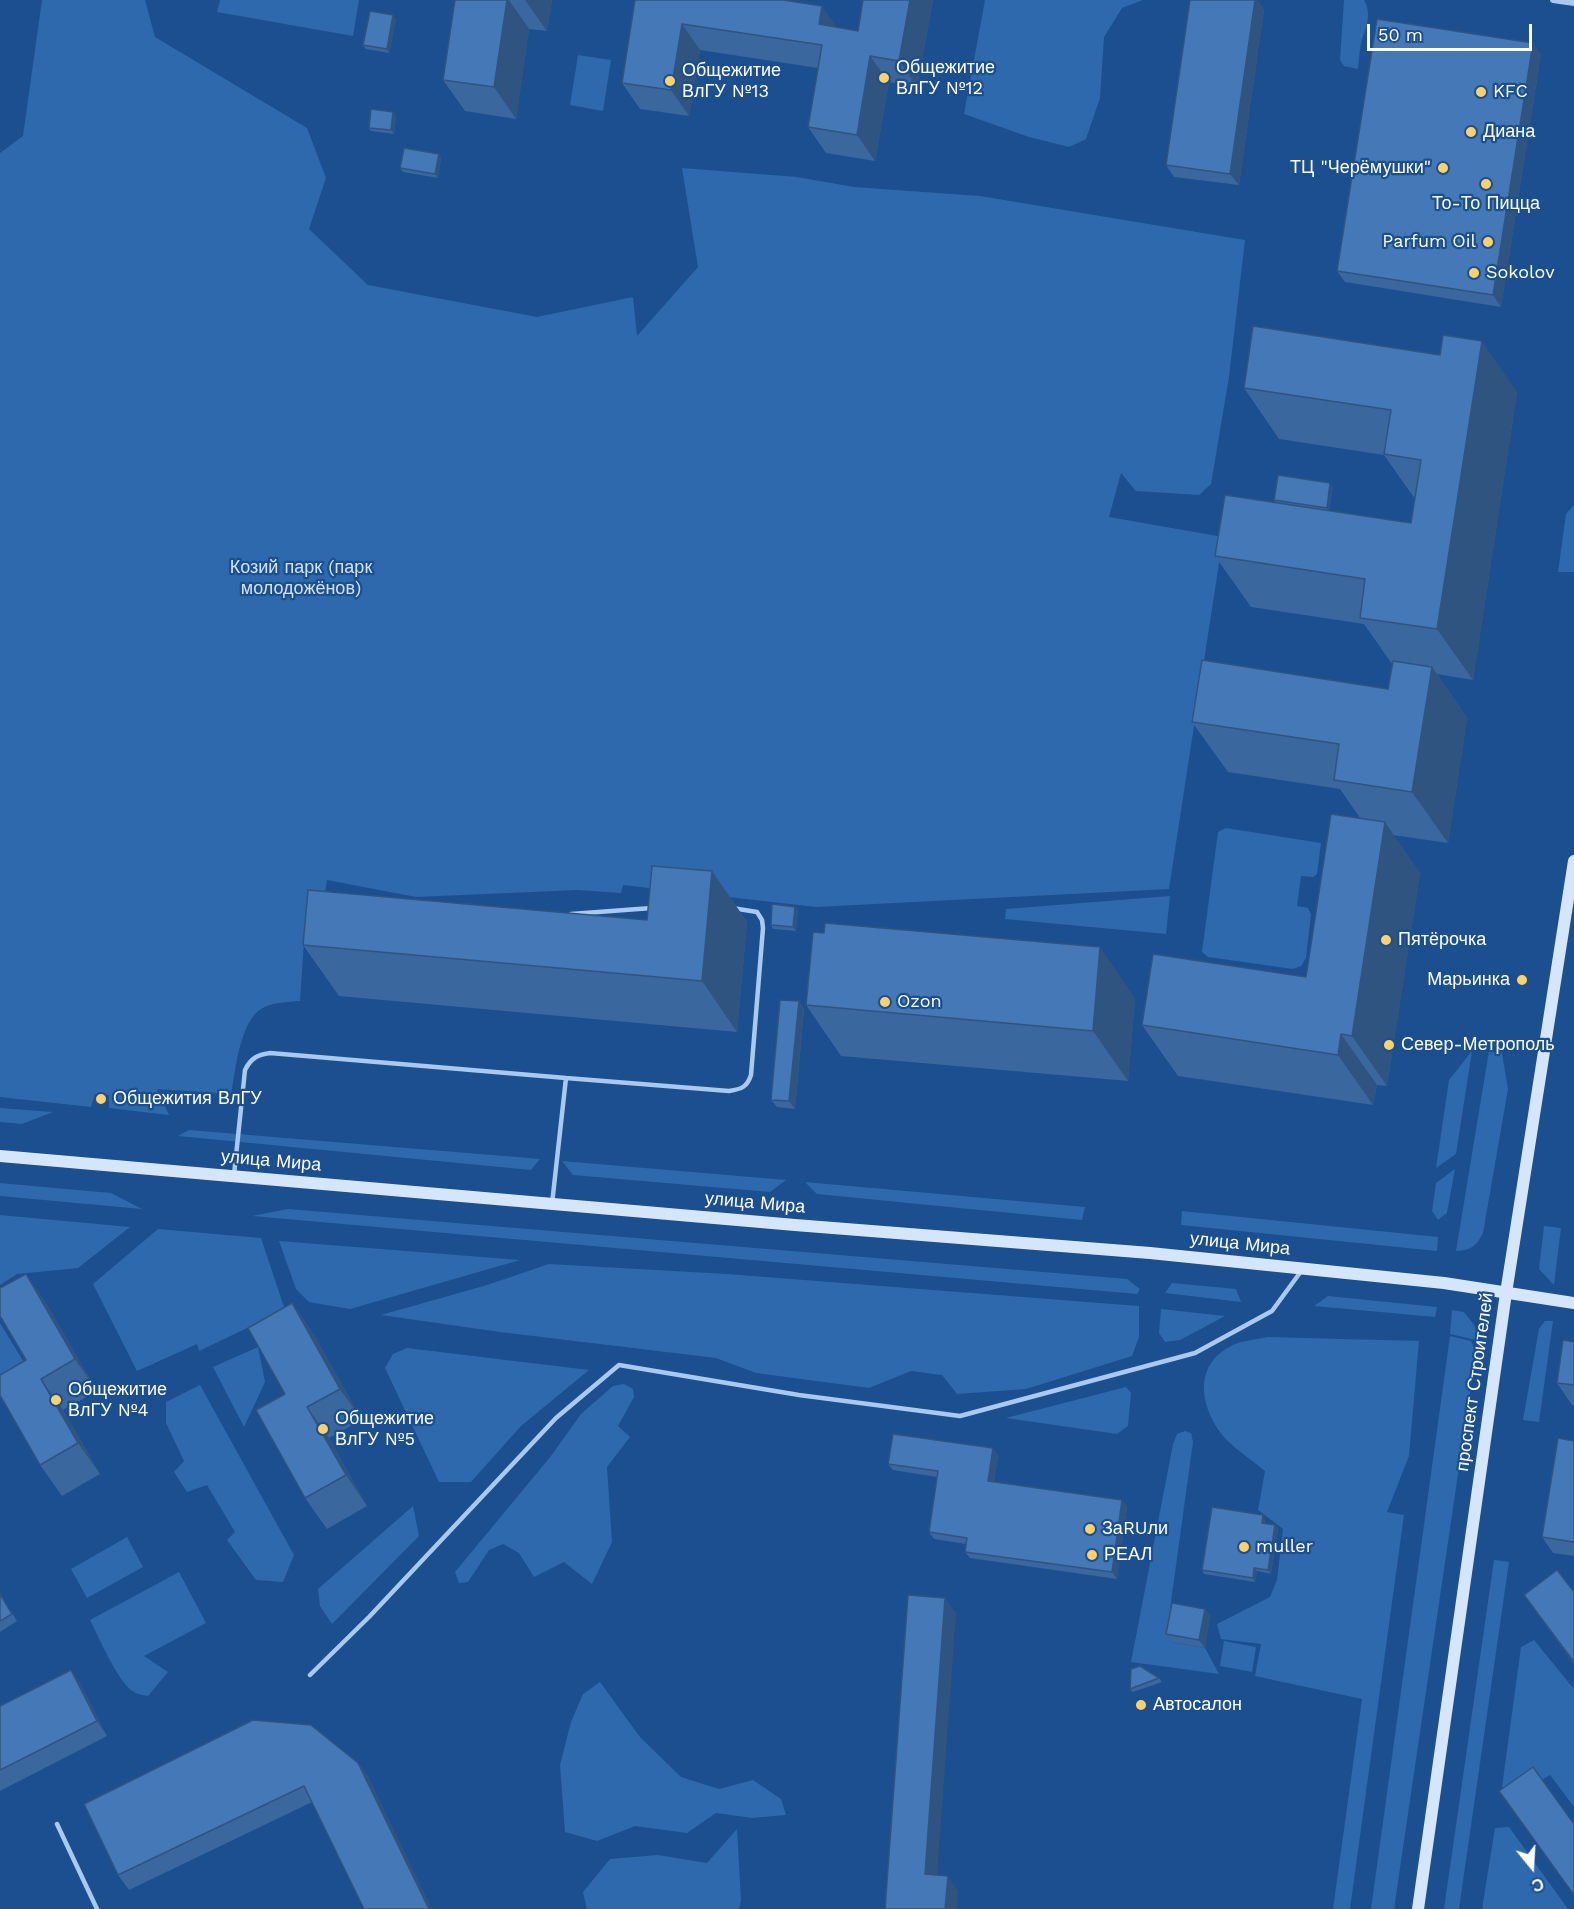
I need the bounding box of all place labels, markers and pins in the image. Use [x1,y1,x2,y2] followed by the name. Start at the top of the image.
[896,57,995,100] place label: Общежитие ВлГУ №12
[682,60,781,103] place label: Общежитие ВлГУ №13
[877,71,891,85] marker: Общежитие ВлГУ №12
[663,74,677,88] marker: Общежитие ВлГУ №13
[1493,81,1528,103] place label: KFC
[1474,85,1488,99] marker: KFC
[1483,121,1535,143] place label: Диана
[1464,125,1478,139] marker: Диана
[1290,157,1431,179] place label: ТЦ "Черёмушки"
[1436,161,1450,175] marker: ТЦ "Черёмушки"
[1479,177,1493,191] marker: То-То Пицца
[1432,193,1540,215] place label: То-То Пицца
[1382,231,1476,253] place label: Parfum Oil
[1481,235,1495,249] marker: Parfum Oil
[1486,262,1555,284] place label: Sokolov
[1467,266,1481,280] marker: Sokolov
[1398,929,1486,951] place label: Пятёрочка
[1379,933,1393,947] marker: Пятёрочка
[1427,969,1510,991] place label: Марьинка
[1515,973,1529,987] marker: Марьинка
[897,991,942,1013] place label: Ozon
[878,995,892,1009] marker: Ozon
[1401,1034,1555,1056] place label: Север-Метрополь
[1382,1038,1396,1052] marker: Север-Метрополь
[113,1088,262,1110] place label: Общежития ВлГУ
[94,1092,108,1106] marker: Общежития ВлГУ
[68,1379,167,1422] place label: Общежитие ВлГУ №4
[49,1393,63,1407] marker: Общежитие ВлГУ №4
[335,1408,434,1450] place label: Общежитие ВлГУ №5
[316,1422,330,1436] marker: Общежитие ВлГУ №5
[1102,1518,1168,1540] place label: ЗаRUли
[1083,1522,1097,1536] marker: ЗаRUли
[1256,1536,1313,1558] place label: muller
[1237,1540,1251,1554] marker: muller
[1104,1544,1152,1566] place label: РЕАЛ
[1085,1548,1099,1562] marker: РЕАЛ
[1153,1694,1242,1716] place label: Автосалон
[1134,1698,1148,1712] marker: Автосалон

